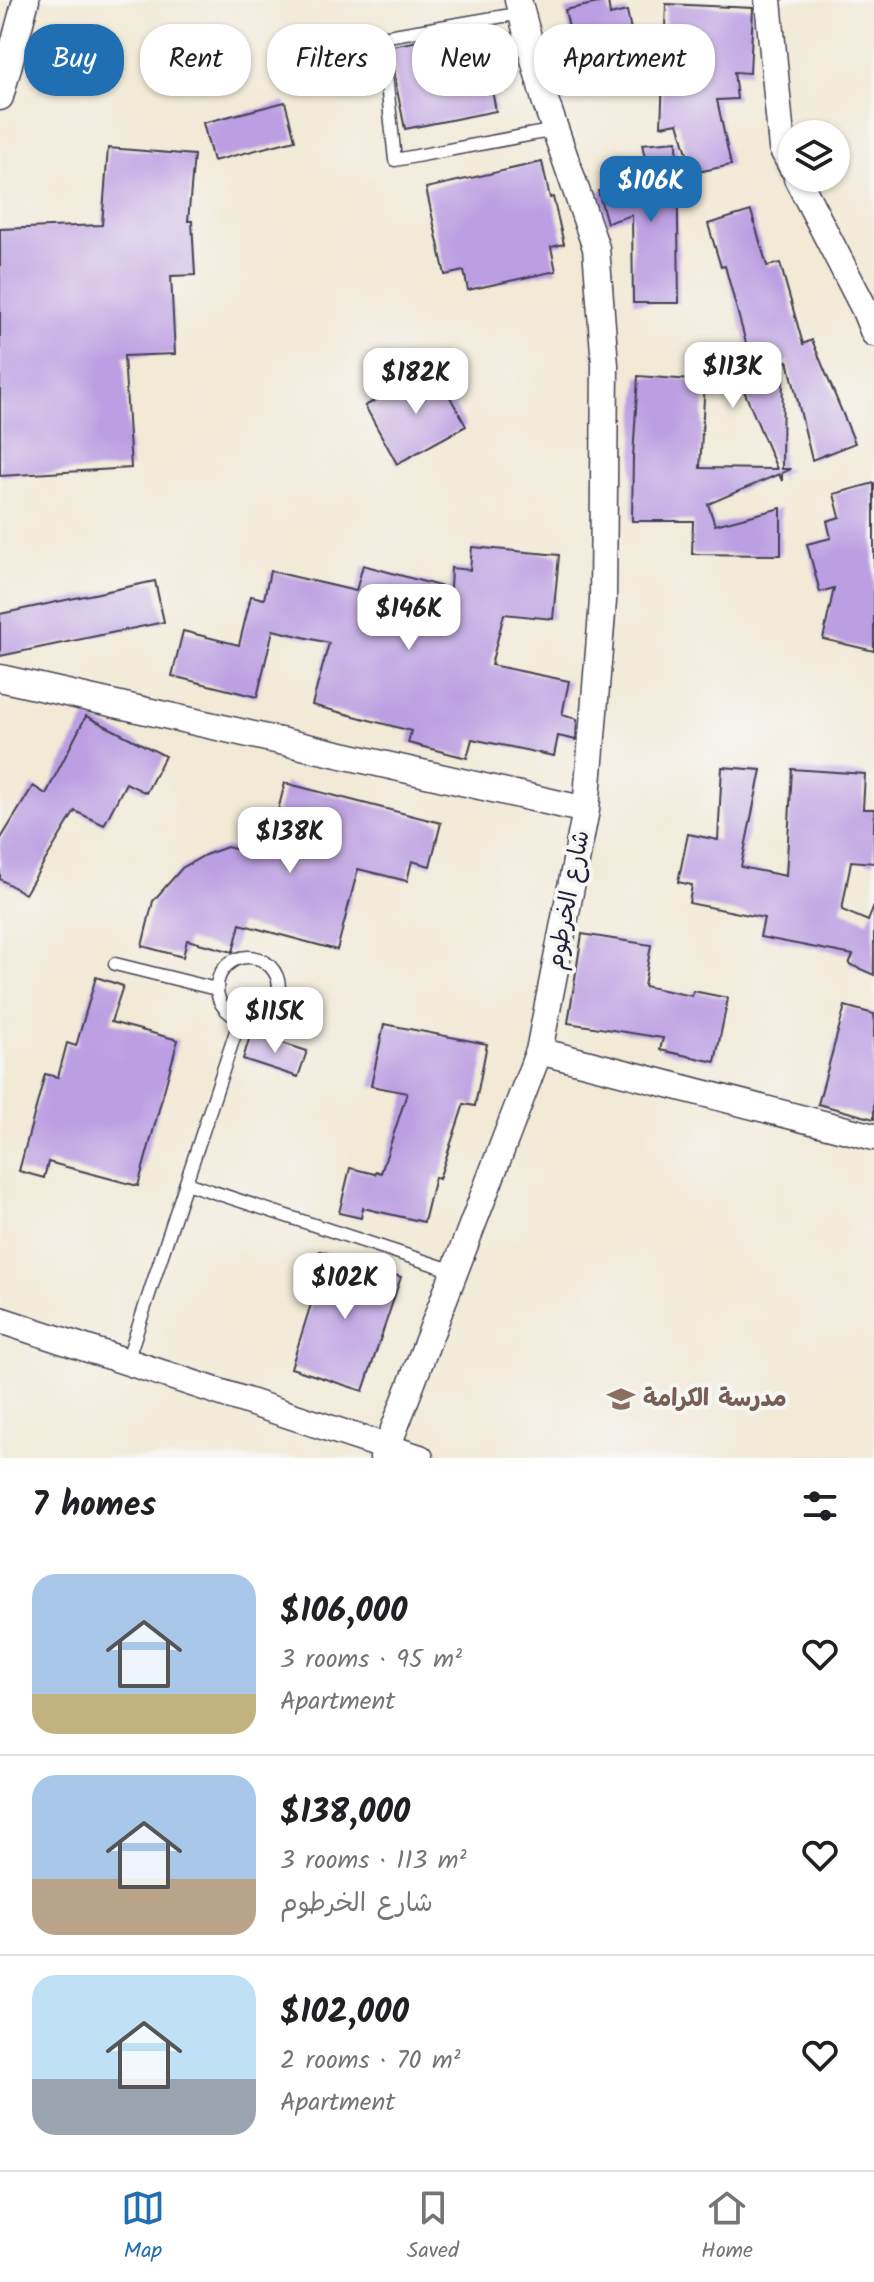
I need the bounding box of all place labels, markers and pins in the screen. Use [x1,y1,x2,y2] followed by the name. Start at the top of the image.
[595,156,707,224] pin: $106K
[677,342,789,410] pin: $113K
[360,348,472,416] pin: $182K
[353,584,465,652] pin: $146K
[234,807,346,875] pin: $138K
[219,987,331,1055] pin: $115K
[289,1253,401,1321] pin: $102K
[643,1380,787,1419] place label: مدرسة الكرامة
[606,1384,636,1414] school or university icon: مدرسة الكرامة

